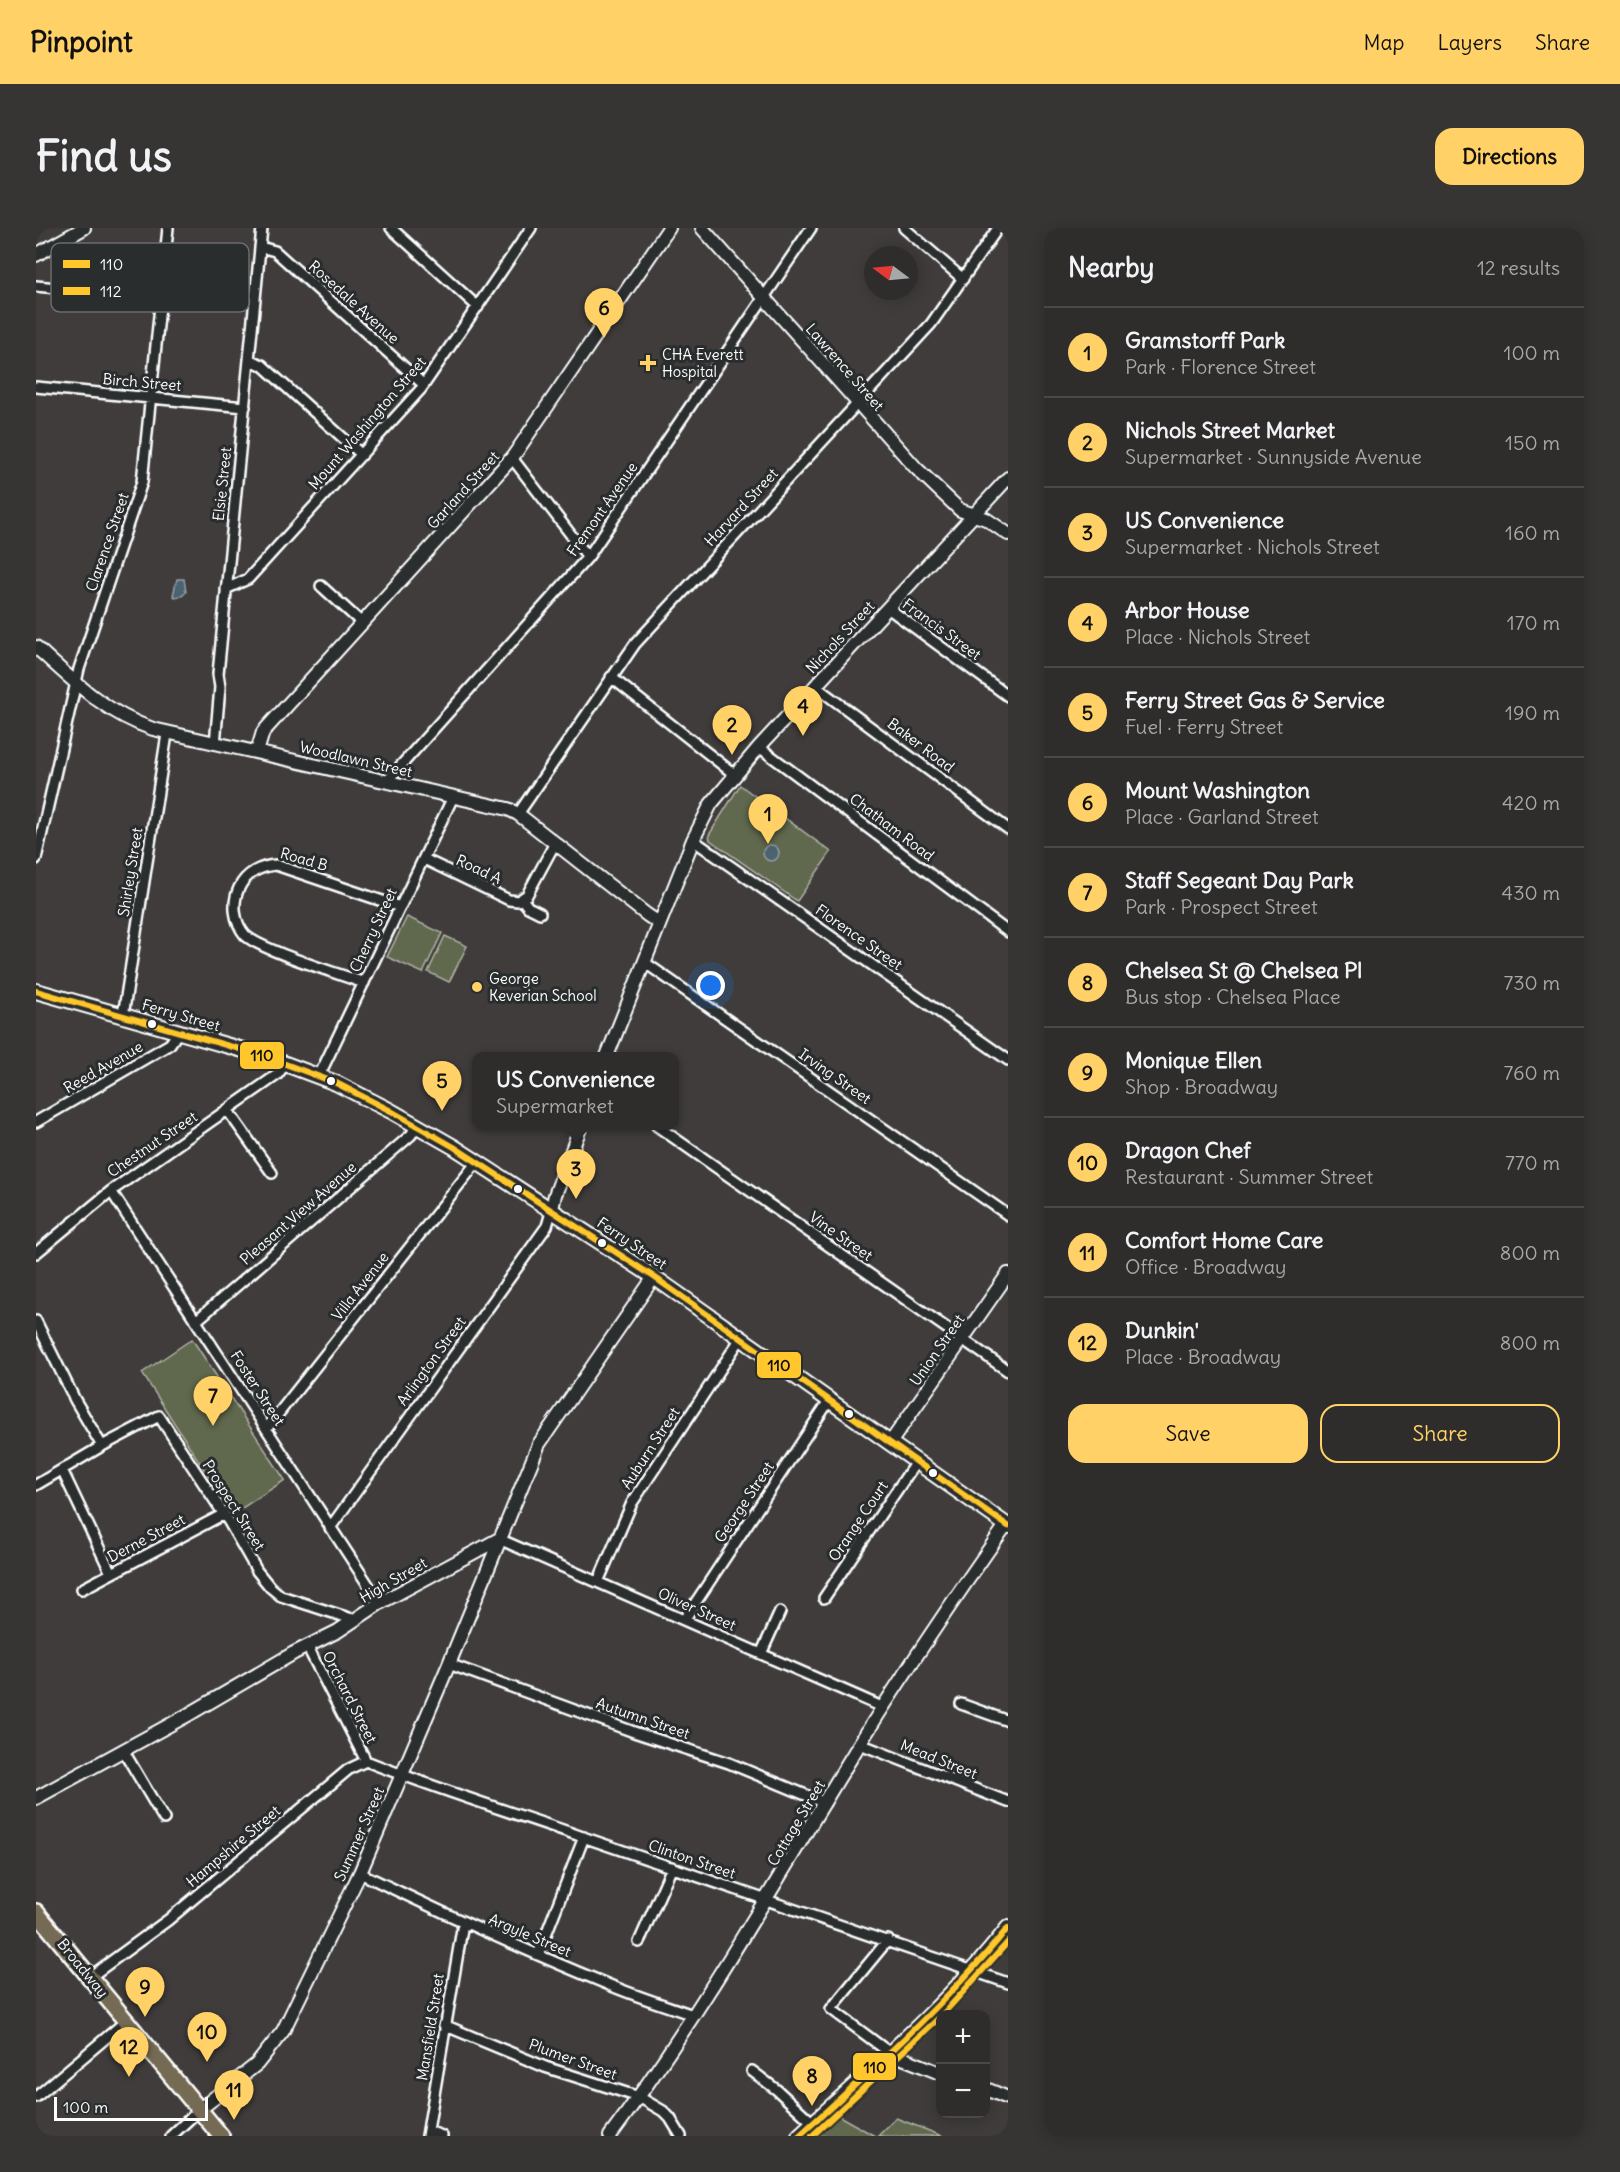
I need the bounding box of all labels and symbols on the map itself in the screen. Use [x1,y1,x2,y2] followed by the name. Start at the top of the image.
[51,243,249,312] legend
[864,246,918,300] north arrow
[100,254,123,274] text: 110
[305,256,403,348] street label: Rosedale Avenue
[100,281,122,301] text: 112
[584,288,624,338] pin: 6
[802,319,888,415] street label: Lawrence Street
[662,345,744,381] place label: CHA Everett Hospital
[304,353,430,493] street label: Mount Washington Street
[639,354,657,372] marker: CHA Everett Hospital
[102,369,182,395] street label: Birch Street
[209,446,235,522] street label: Elsie Street
[423,447,503,533] street label: Garland Street
[562,458,642,560] street label: Fremont Avenue
[700,464,782,550] street label: Harvard Street
[81,490,133,594] street label: Clarence Street
[899,594,985,664] street label: Francis Street
[802,597,878,677] street label: Nichols Street
[784,686,822,736] pin: 4
[712,706,752,755] pin: 2
[884,714,958,776] street label: Baker Road
[298,737,414,781] street label: Woodlawn Street
[846,789,938,865] street label: Chatham Road
[748,794,788,844] pin: 1
[114,826,146,918] street label: Shirley Street
[278,843,330,875] street label: Road B
[453,850,505,888] street label: Road A
[345,885,401,975] street label: Cherry Street
[812,900,906,974] street label: Florence Street
[489,969,597,1005] place label: George Keverian School
[696,971,725,1000] your location
[470,980,484,994] marker: George Keverian School
[140,995,222,1035] street label: Ferry Street
[146,1018,158,1030] unlabelled marker
[60,1037,146,1097] street label: Reed Avenue
[239,1041,285,1070] line badge: 110
[795,1044,875,1108] street label: Irving Street
[250,1045,274,1065] text: 110
[422,1062,462,1111] pin: 5
[325,1075,337,1087] unlabelled marker
[103,1107,201,1181] street label: Chestnut Street
[556,1150,596,1199] pin: 3
[236,1157,360,1269] street label: Pleasant View Avenue
[512,1183,524,1195] unlabelled marker
[806,1207,876,1265] street label: Vine Street
[593,1213,671,1273] street label: Ferry Street
[596,1237,608,1249] unlabelled marker
[327,1248,393,1324] street label: Villa Avenue
[905,1311,969,1389] street label: Union Street
[392,1313,470,1409] street label: Arlington Street
[227,1347,289,1429] street label: Foster Street
[756,1351,802,1379] line badge: 110
[767,1355,791,1375] text: 110
[194,1376,232,1426] pin: 7
[616,1403,684,1493] street label: Auburn Street
[843,1408,855,1420] unlabelled marker
[199,1456,269,1554] street label: Prospect Street
[710,1458,778,1546] street label: George Street
[927,1467,939,1479] unlabelled marker
[824,1477,892,1565] street label: Orange Court
[104,1510,188,1566] street label: Derne Street
[356,1553,430,1607] street label: High Street
[655,1583,739,1635] street label: Oliver Street
[319,1648,381,1746] street label: Orchard Street
[594,1693,692,1743] street label: Autumn Street
[898,1735,980,1783] street label: Mead Street
[763,1777,829,1869] street label: Cottage Street
[330,1784,388,1884] street label: Summer Street
[182,1801,284,1891] street label: Hampshire Street
[646,1835,738,1883] street label: Clinton Street
[486,1909,574,1961] street label: Argyle Street
[53,1935,113,2001] street label: Broadway
[126,1968,164,2017] pin: 9
[412,1972,448,2082] street label: Mansfield Street
[188,2012,226,2062] pin: 10
[110,2028,148,2077] pin: 12
[526,2034,620,2084] street label: Plumer Street
[852,2052,897,2081] line badge: 110
[792,2056,832,2106] pin: 8
[863,2057,887,2077] text: 110
[214,2070,254,2120] pin: 11
[54,2094,208,2122] scale bar

